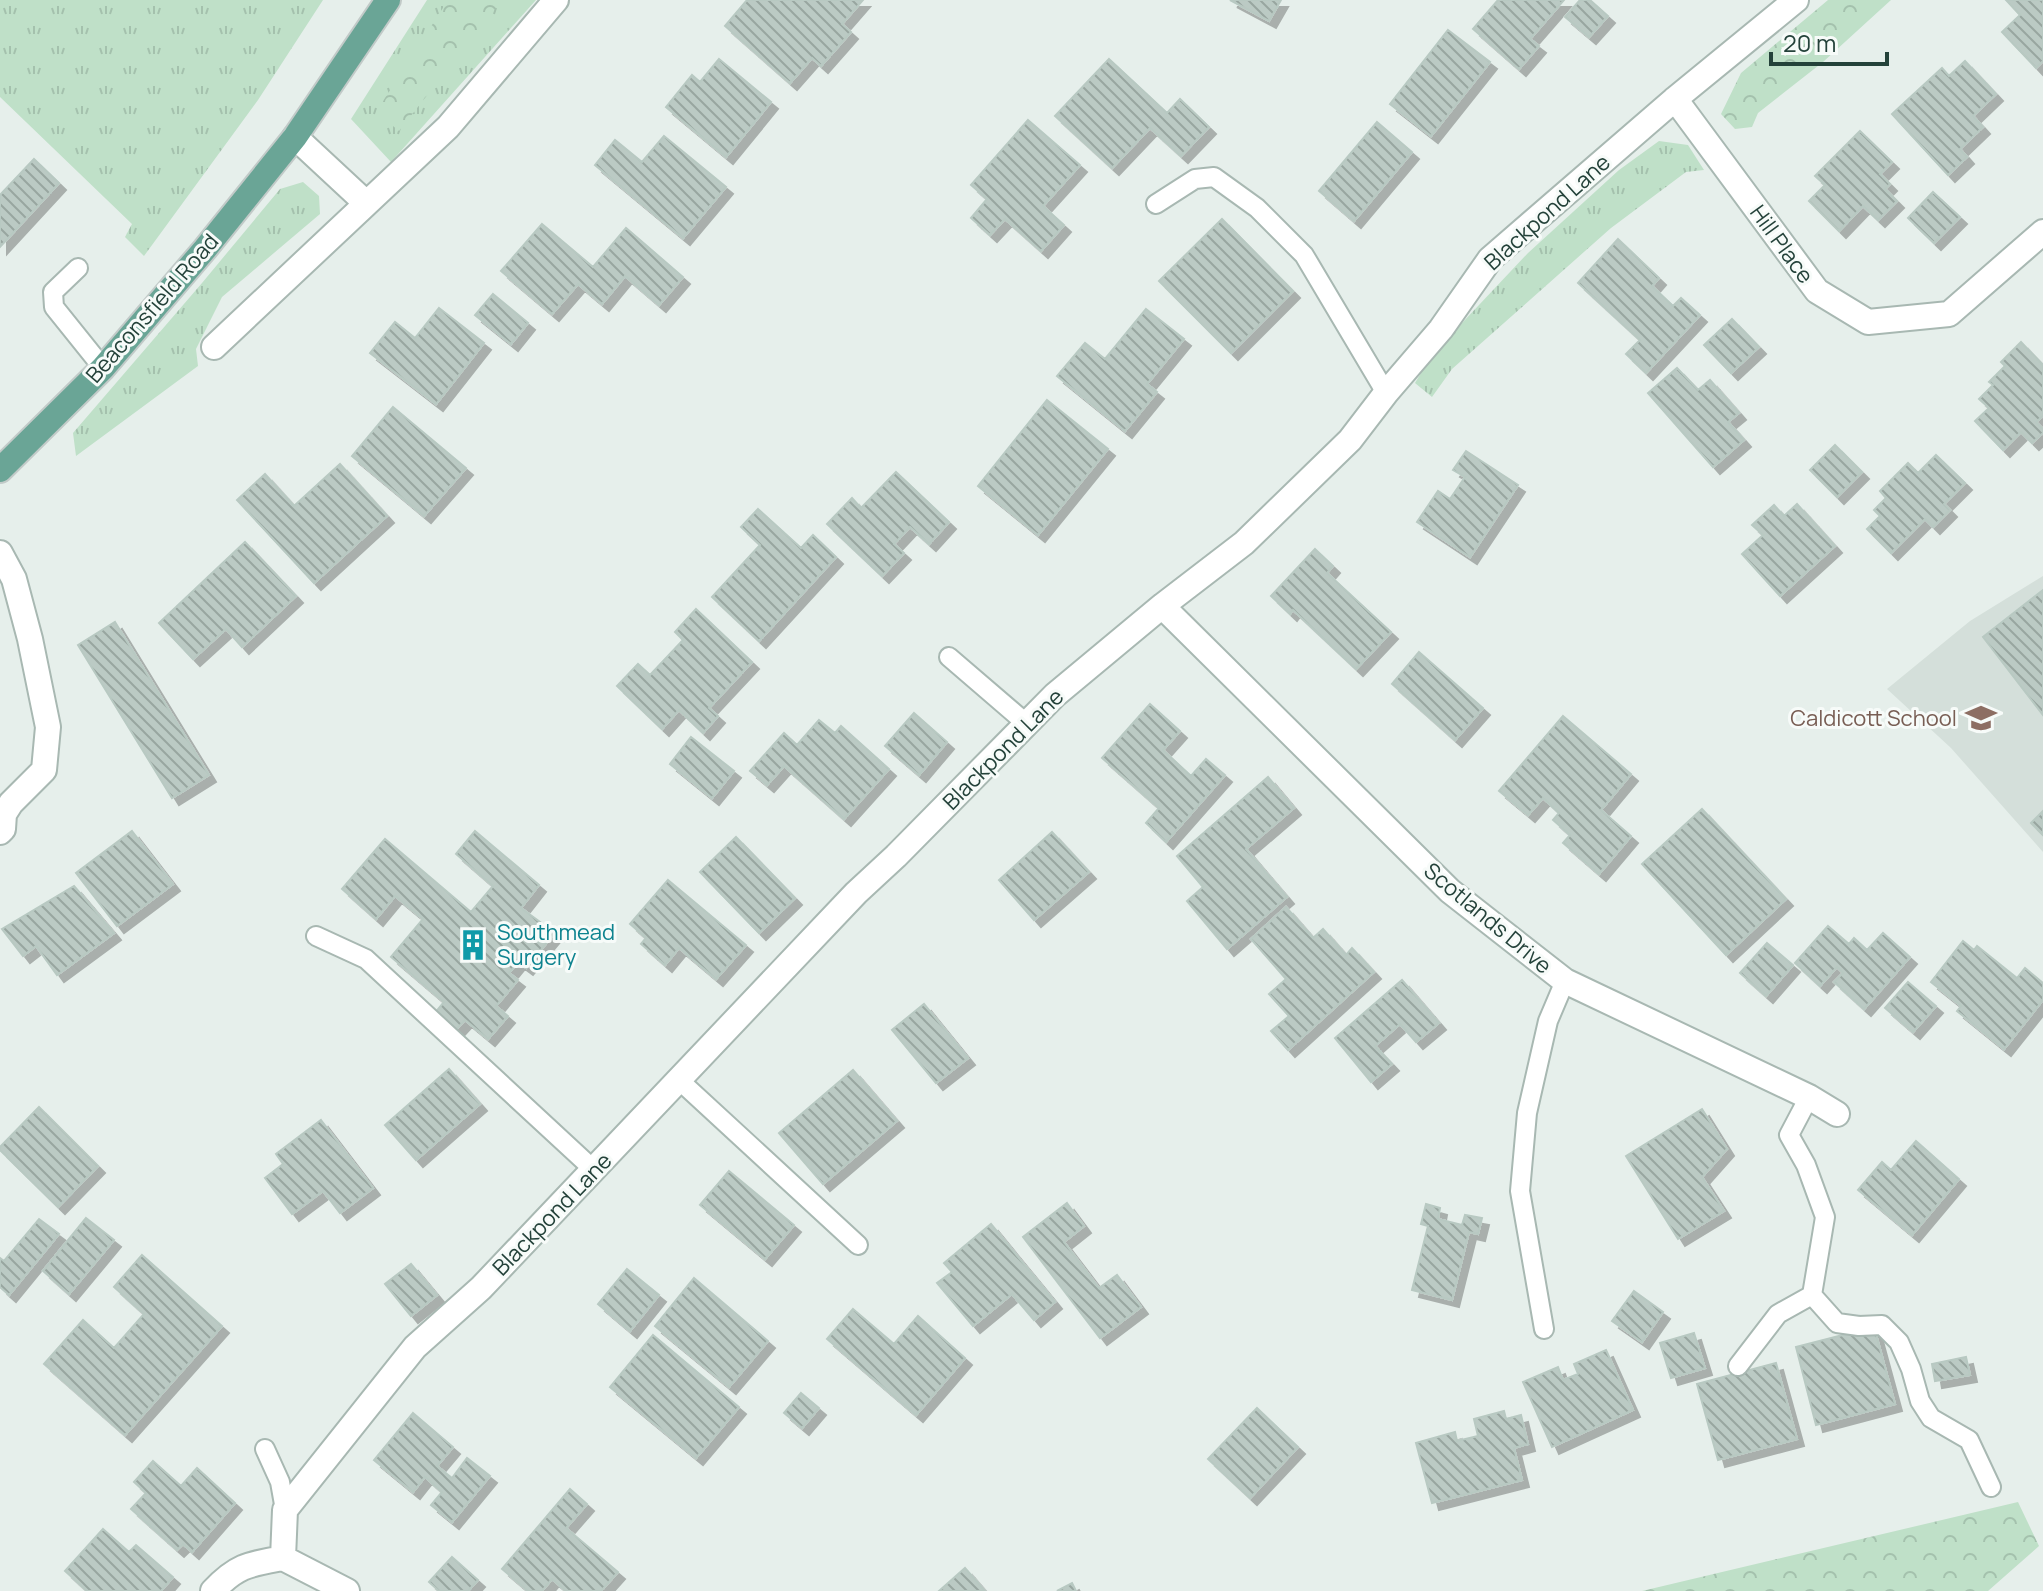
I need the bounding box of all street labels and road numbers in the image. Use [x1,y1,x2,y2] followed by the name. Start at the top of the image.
[1478,147,1616,277] street label: Blackpond Lane
[1743,199,1821,289] street label: Hill Place
[79,227,225,389] street label: Beaconsfield Road
[936,682,1070,816] street label: Blackpond Lane
[1418,856,1558,980] street label: Scotlands Drive
[486,1146,618,1282] street label: Blackpond Lane

